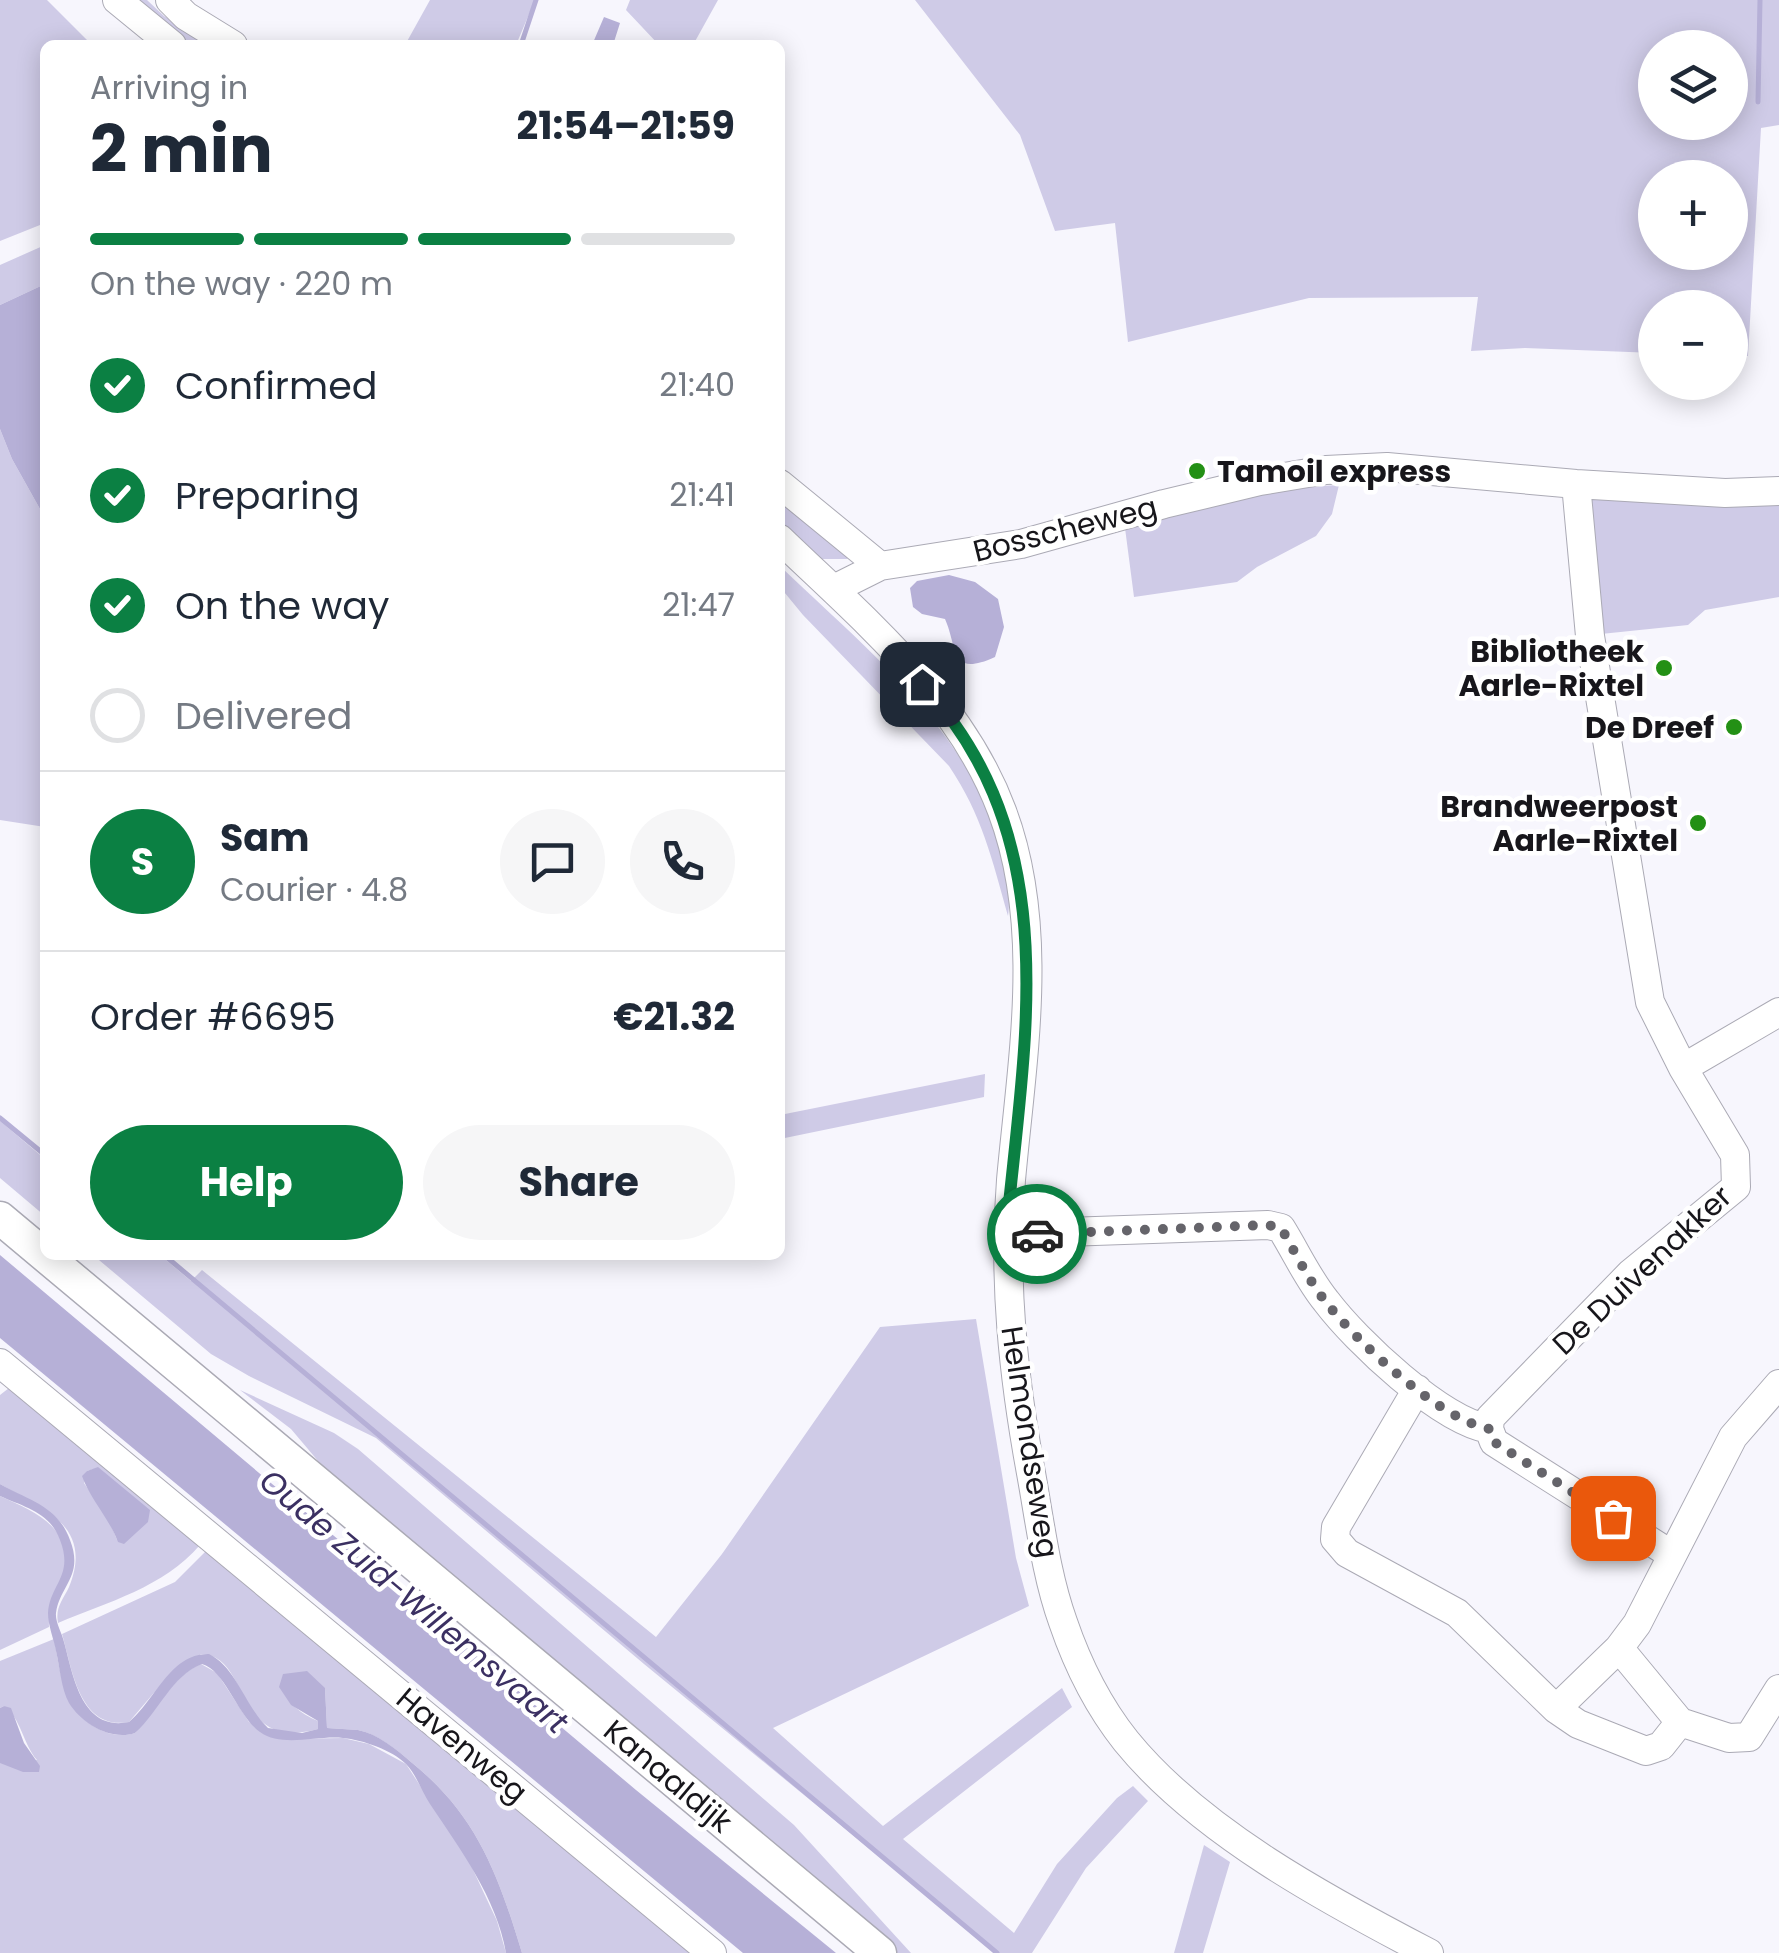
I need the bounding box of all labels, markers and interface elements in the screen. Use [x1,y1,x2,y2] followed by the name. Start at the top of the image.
[1638,30,1748,400] map controls
[1638,30,1748,140] button: layers
[90,65,248,110] text: Arriving in
[517,99,735,152] text: 21:54–21:59
[90,104,273,195] text: 2 min
[1638,160,1748,270] button: +
[90,261,393,306] text: On the way · 220 m
[1638,290,1748,400] button: −
[90,358,145,413] icon: check
[175,359,377,412] text: Confirmed
[659,362,735,407] text: 21:40
[1217,450,1451,493] place label: Tamoil express
[1186,460,1208,482] marker: Tamoil express
[90,468,145,523] icon: check
[175,469,360,522] text: Preparing
[669,472,735,517] text: 21:41
[968,485,1162,573] street label: Bosscheweg
[90,578,145,633] icon: check
[175,579,389,632] text: On the way
[662,582,735,627] text: 21:47
[1458,630,1644,707] place label: Bibliotheek Aarle-Rixtel
[880,642,965,727] pin
[895,657,950,712] icon: home
[1653,657,1675,679] marker: Bibliotheek Aarle-Rixtel
[175,689,352,742] text: Delivered
[1585,706,1714,749] place label: De Dreef
[1723,716,1745,738] marker: De Dreef
[1440,785,1678,862] place label: Brandweerpost Aarle-Rixtel
[500,809,605,914] button: chat
[630,809,735,914] button: phone
[220,811,309,864] text: Sam
[1687,812,1709,834] marker: Brandweerpost Aarle-Rixtel
[131,835,154,888] text: S
[220,867,408,912] text: Courier · 4.8
[90,990,336,1043] text: Order #6695
[613,990,735,1043] text: €21.32
[90,1125,403,1240] button: Help
[423,1125,735,1240] button: Share
[1543,1175,1741,1365] street label: De Duivenakker
[987,1184,1087,1284] courier
[1010,1207,1065,1262] icon: car
[990,1323,1070,1561] street label: Helmondseweg
[250,1458,579,1745] water label: Oude Zuid-Willemsvaart
[1571,1476,1656,1561] pin
[1586,1491,1641,1546] icon: bag
[387,1677,537,1813] street label: Havenweg
[594,1709,742,1843] street label: Kanaaldijk

